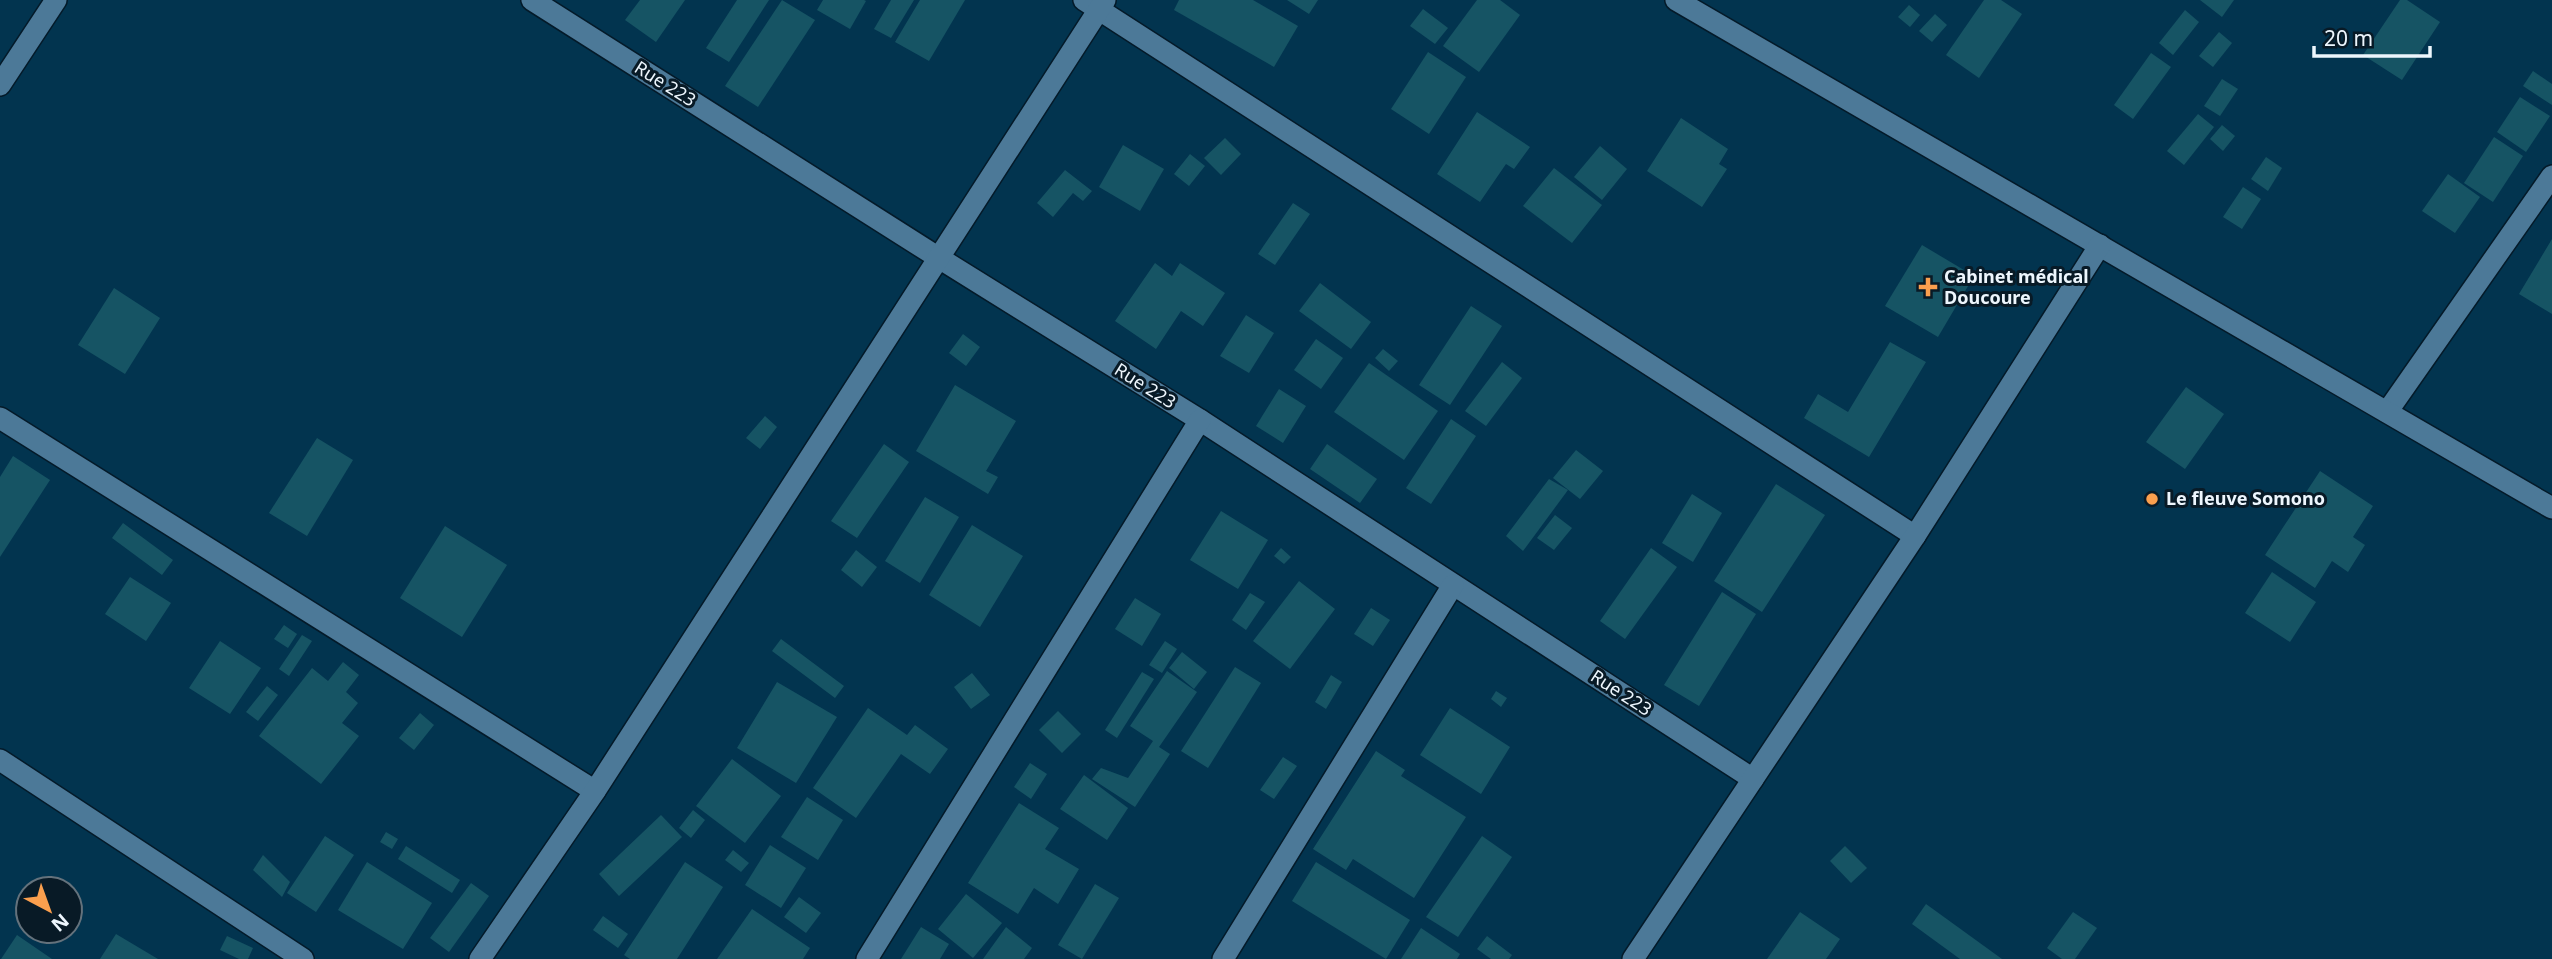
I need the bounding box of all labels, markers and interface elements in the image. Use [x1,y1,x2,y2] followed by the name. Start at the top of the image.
[2314,14,2430,58] scale bar
[2324,24,2373,52] text: 20 m
[630,55,701,111] street label: Rue 223
[1944,264,2089,309] place label: Cabinet médical Doucoure
[1918,277,1938,297] marker: Cabinet médical Doucoure
[1110,357,1181,413] street label: Rue 223
[2166,486,2325,510] place label: Le fleuve Somono
[2144,491,2160,507] marker: Le fleuve Somono
[1586,664,1657,721] street label: Rue 223
[14,875,84,945] north arrow
[46,908,75,938] text: N

